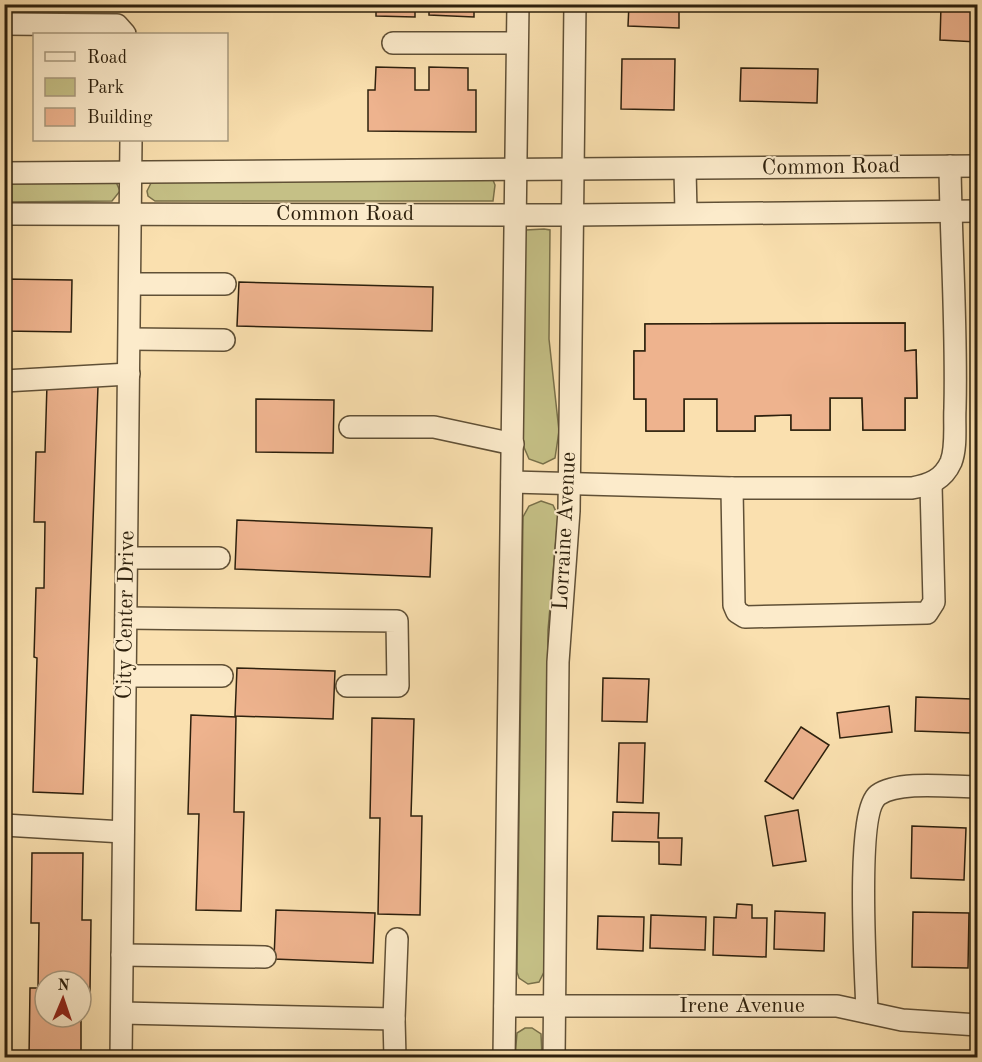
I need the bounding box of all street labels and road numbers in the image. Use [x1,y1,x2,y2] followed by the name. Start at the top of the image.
[762,155,900,179] street label: Common Road
[276,203,414,225] street label: Common Road
[550,451,580,611] street label: Lorraine Avenue
[114,530,138,700] street label: City Center Drive
[679,995,805,1017] street label: Irene Avenue

